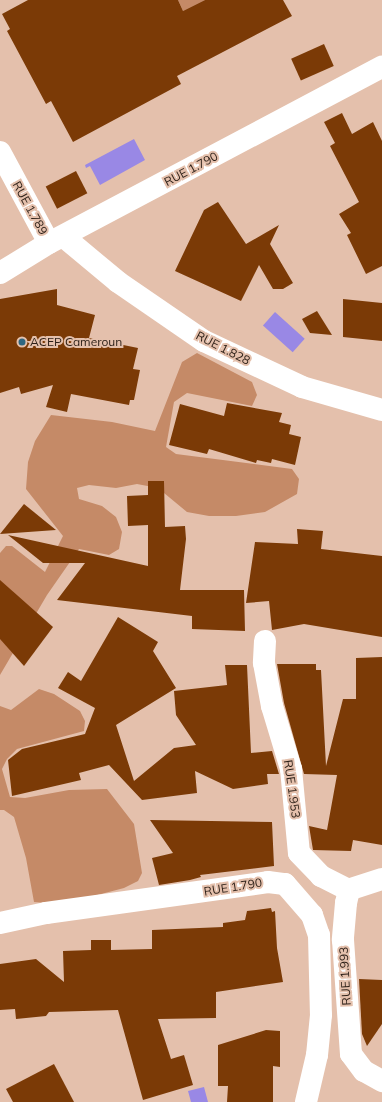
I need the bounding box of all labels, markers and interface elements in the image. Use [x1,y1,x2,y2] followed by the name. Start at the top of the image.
[162,149,220,189] street label: RUE 1.790
[9,179,51,237] street label: RUE 1.789
[194,328,252,368] street label: RUE 1.828
[30,335,122,349] place label: ACEP Cameroun
[17,337,27,347] marker: ACEP Cameroun
[281,759,303,819] street label: RUE 1.953
[203,875,263,899] street label: RUE 1.790
[336,946,354,1006] street label: RUE 1.993

